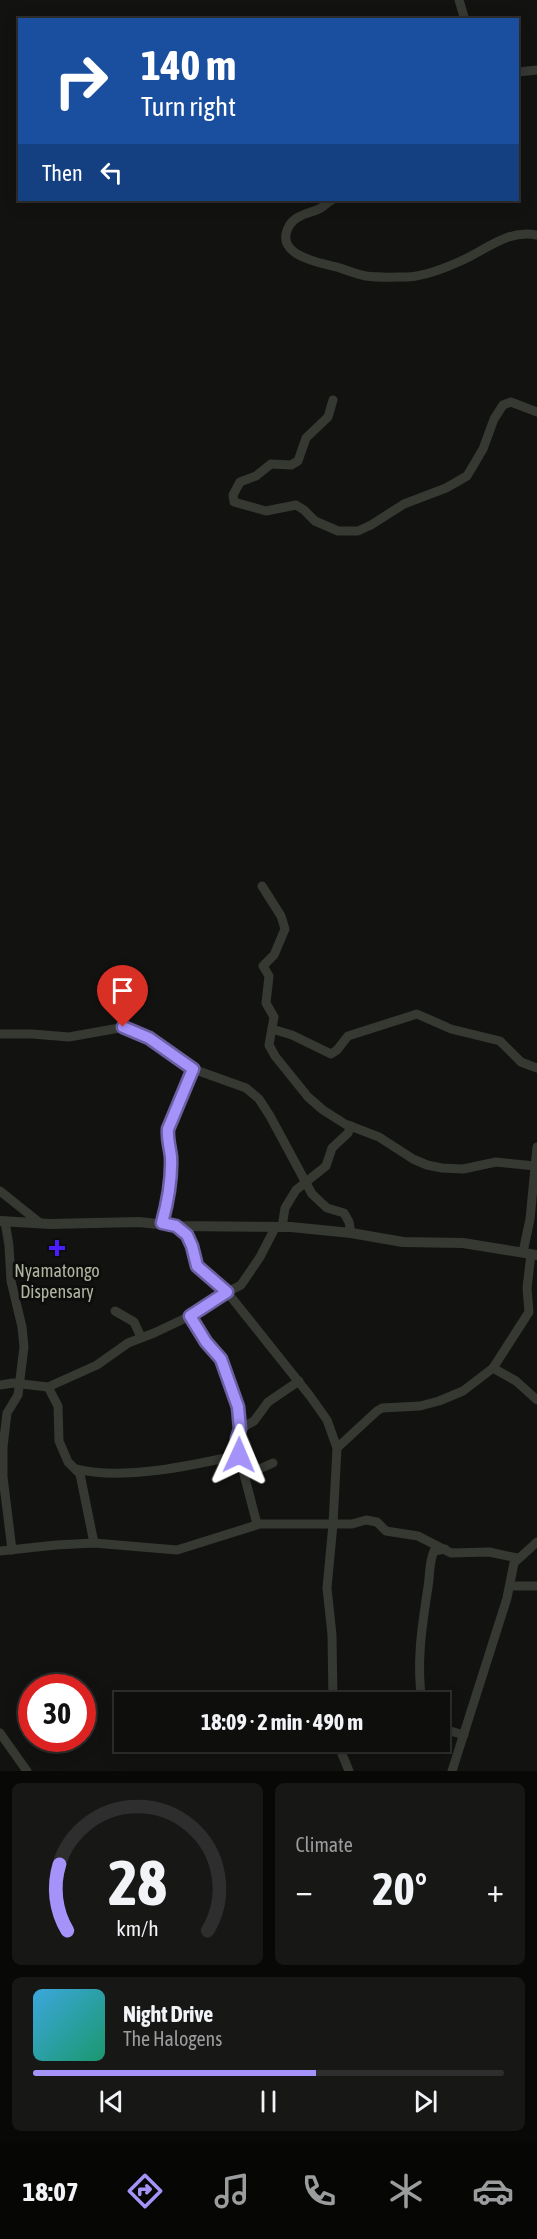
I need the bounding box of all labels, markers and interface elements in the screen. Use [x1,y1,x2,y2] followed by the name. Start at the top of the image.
[141,41,236,89] text: 140 m
[42,42,120,120] icon: right
[141,91,236,122] text: Turn right
[95,156,128,189] icon: left
[42,160,83,186] text: Then
[97,965,148,1027] pin
[106,974,139,1007] icon: arrive
[48,1239,66,1257] marker: Nyamatongo Dispensary
[14,1260,100,1302] place label: Nyamatongo Dispensary
[207,1423,271,1487] position arrow
[18,1674,96,1752] speed limit sign: 30
[201,1709,363,1735] text: 18:09 · 2 min · 490 m
[296,1833,353,1856] text: Climate
[108,1847,167,1918] text: 28
[372,1863,427,1915] text: 20°
[296,1871,313,1909] text: −
[487,1871,504,1909] text: +
[116,1916,159,1941] text: km/h
[123,2001,213,2027] text: Night Drive
[123,2027,222,2050] text: The Halogens
[95,2085,128,2118] icon: previous
[252,2085,285,2118] icon: pause
[409,2085,442,2118] icon: next
[124,2170,166,2212] icon: directions
[211,2170,253,2212] icon: music
[298,2170,340,2212] icon: phone
[385,2170,427,2212] icon: climate
[472,2170,514,2212] icon: car
[23,2176,79,2207] text: 18:07

